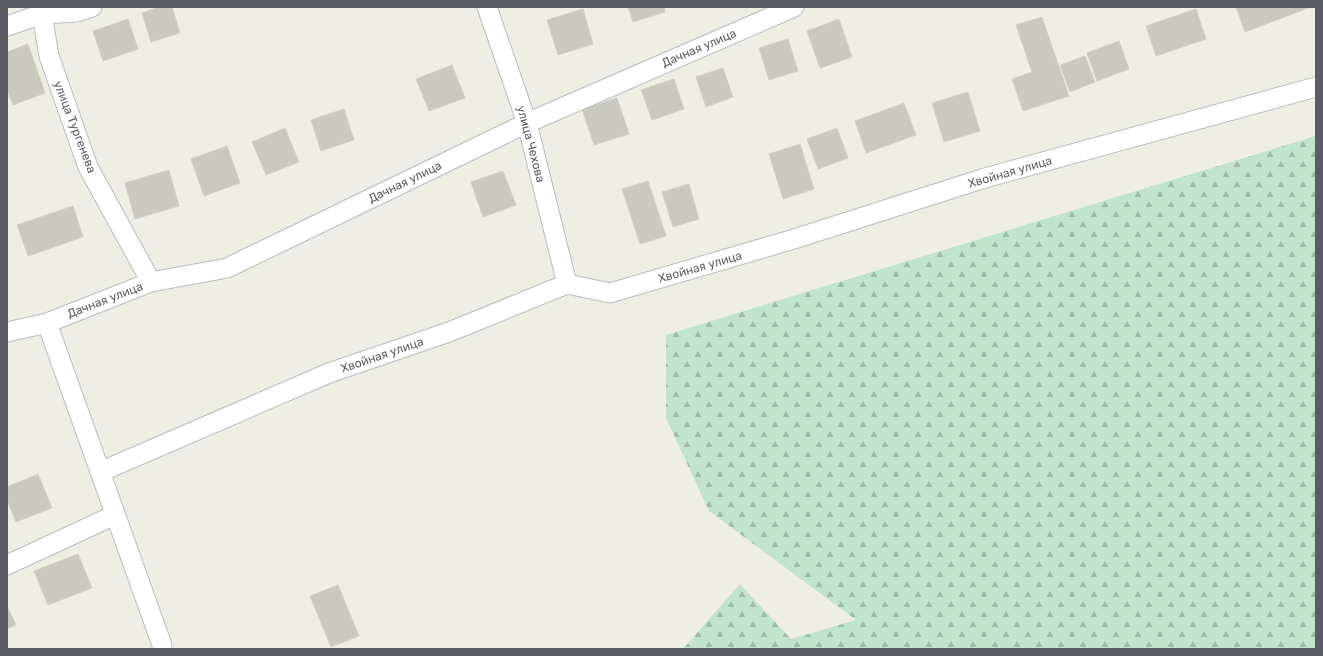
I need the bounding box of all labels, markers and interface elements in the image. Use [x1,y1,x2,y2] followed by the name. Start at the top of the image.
[660,26,738,70] street label: Дачная улица
[51,79,99,175] street label: улица Тургенева
[514,104,548,184] street label: улица Чехова
[967,153,1053,191] street label: Хвойная улица
[366,158,444,206] street label: Дачная улица
[657,248,743,286] street label: Хвойная улица
[65,279,145,321] street label: Дачная улица
[339,334,425,376] street label: Хвойная улица

